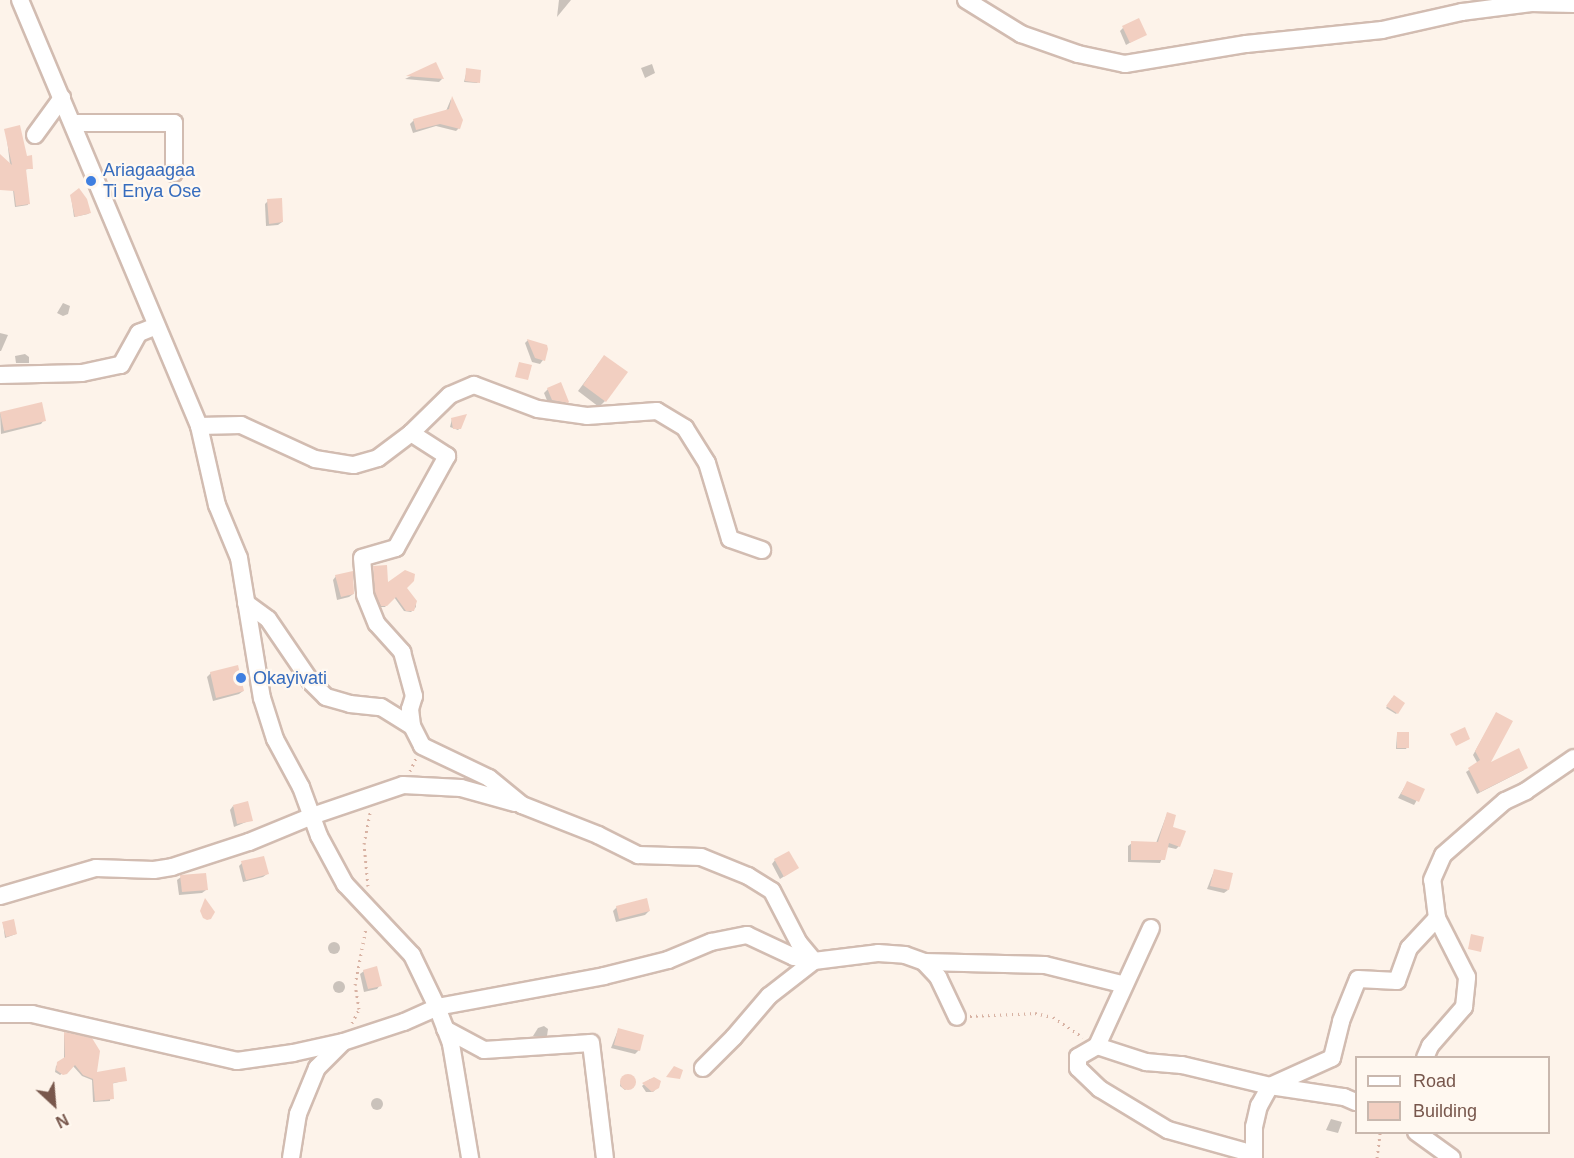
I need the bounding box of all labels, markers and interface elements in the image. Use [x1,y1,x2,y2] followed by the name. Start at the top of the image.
[103,160,201,202] place label: Ariagaagaa Ti Enya Ose
[84,174,98,188] marker: Ariagaagaa Ti Enya Ose
[253,667,327,689] place label: Okayivati
[234,671,248,685] marker: Okayivati
[1355,1056,1550,1134] legend
[1413,1071,1456,1091] text: Road
[24,1074,84,1134] north arrow
[1413,1101,1477,1121] text: Building
[53,1110,71,1131] text: N

